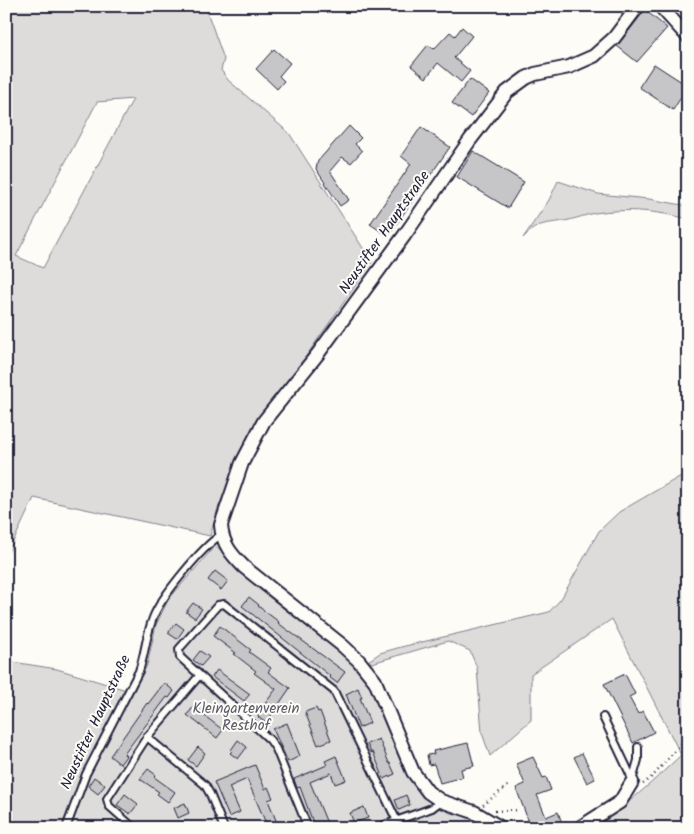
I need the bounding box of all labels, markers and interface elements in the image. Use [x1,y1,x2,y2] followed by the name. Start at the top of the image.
[333,166,437,299] street label: Neustifter Hauptstraße
[54,651,138,794] street label: Neustifter Hauptstraße
[193,697,299,738] park label: Kleingartenverein Resthof

